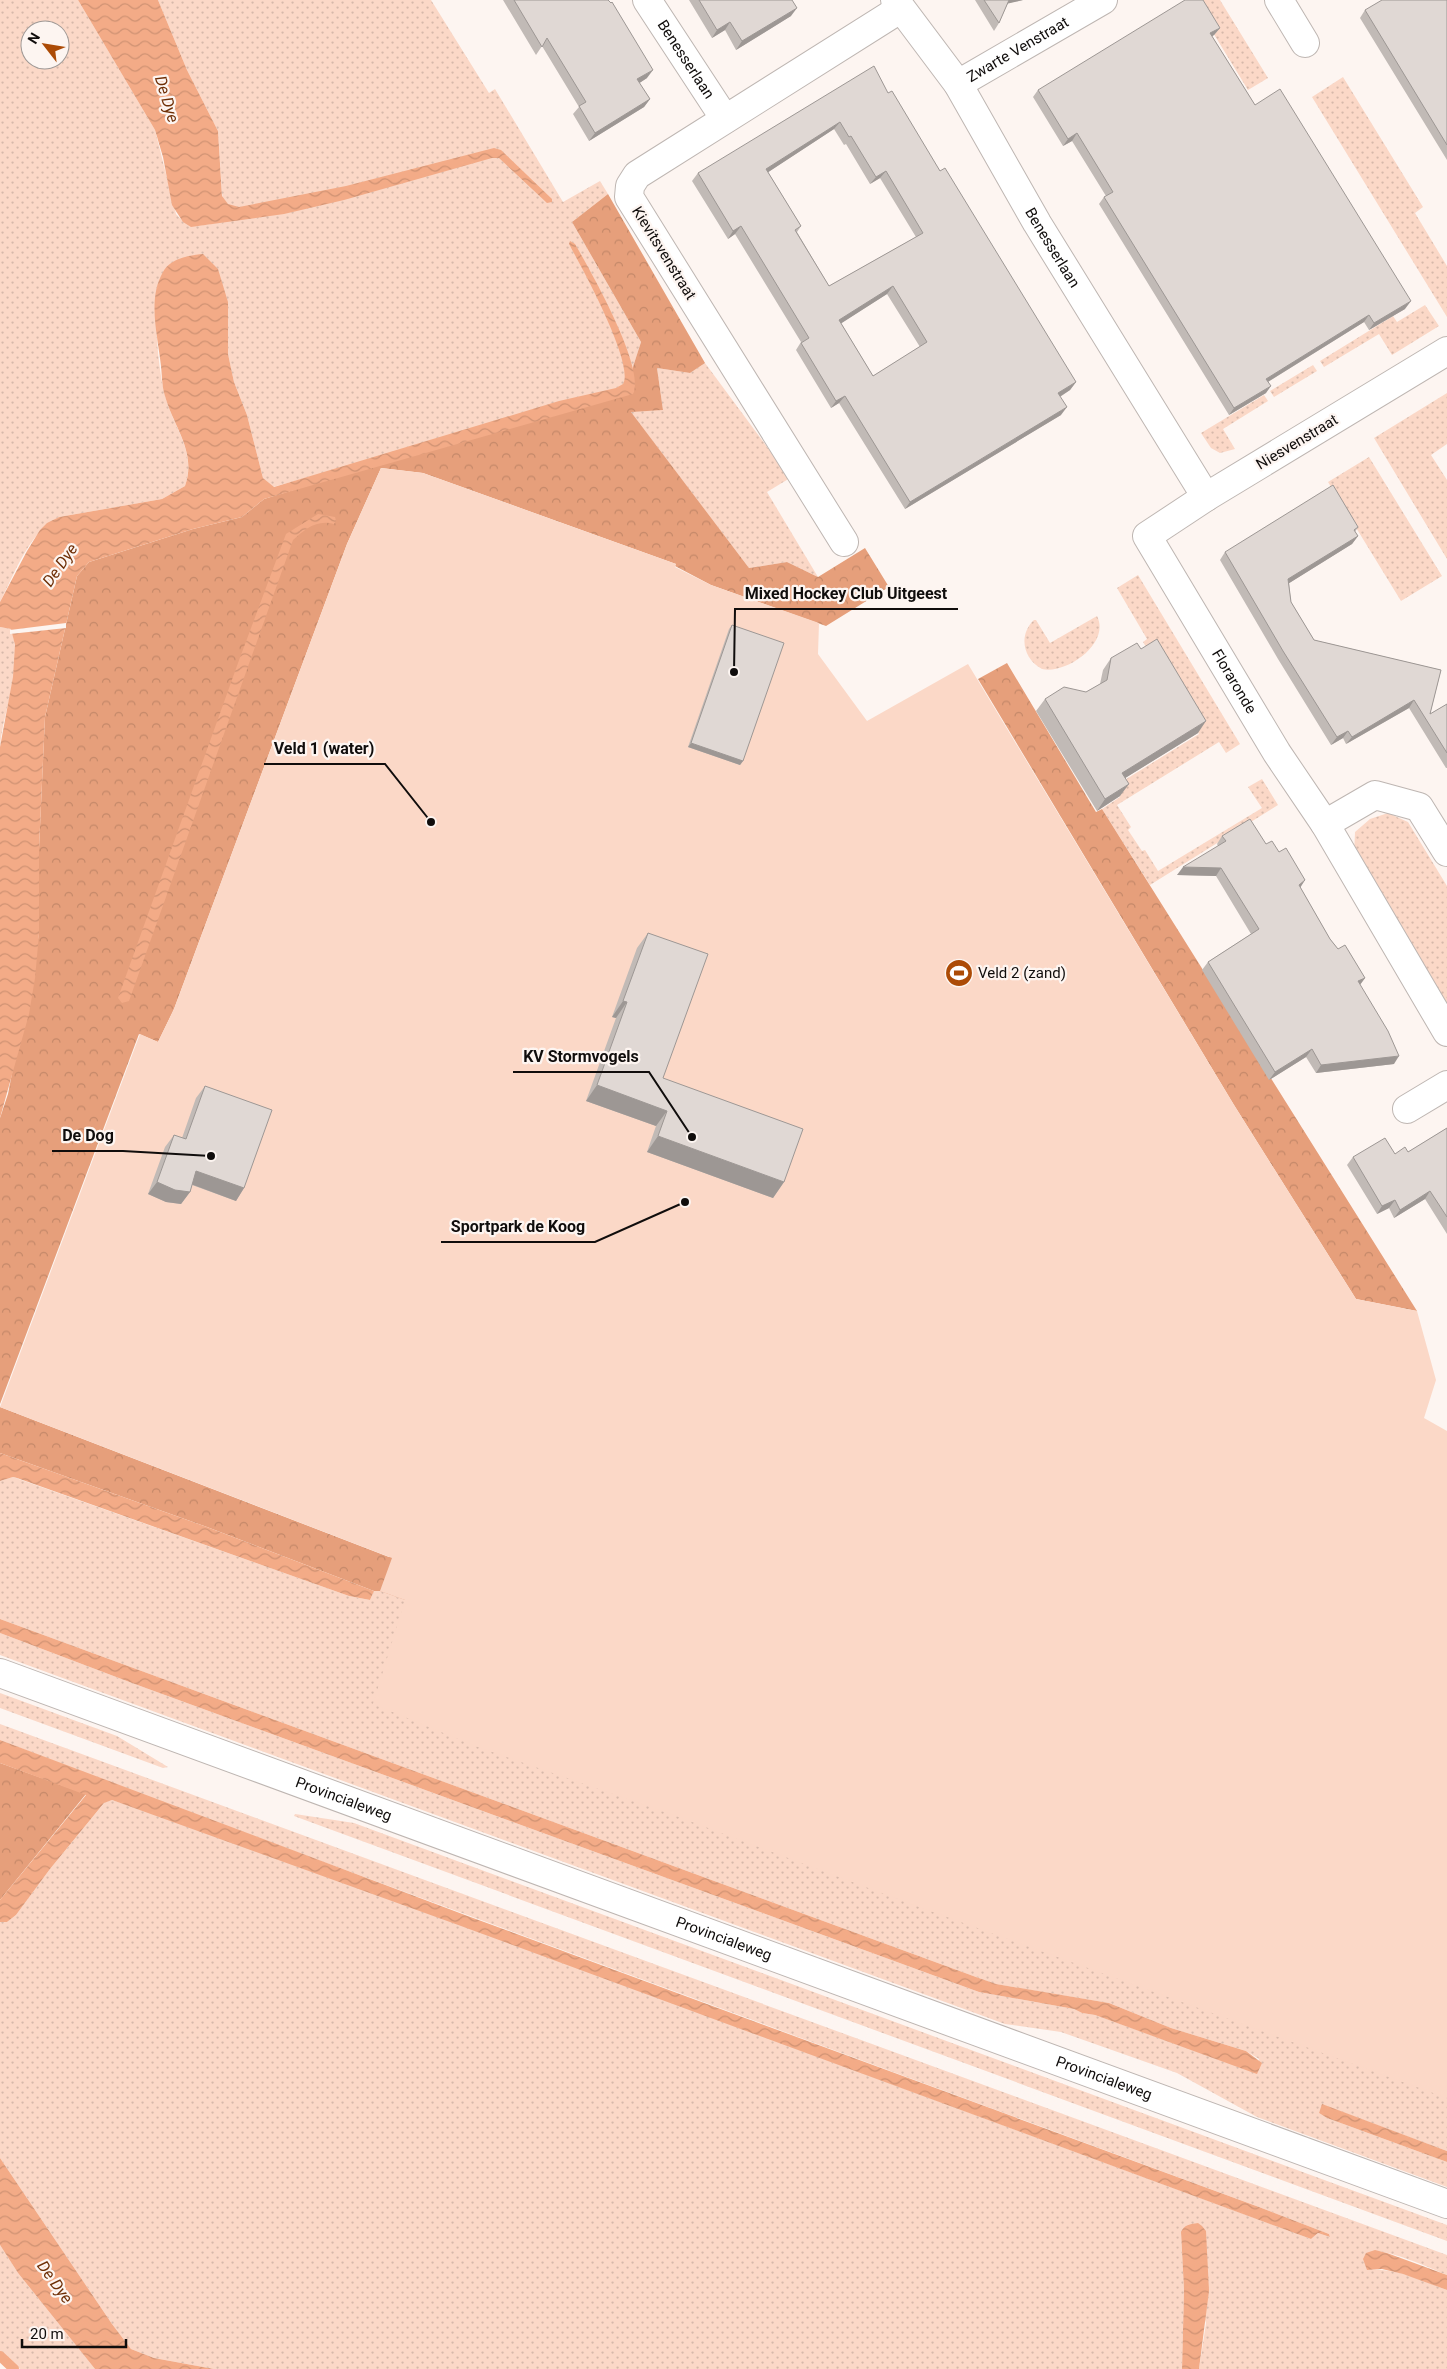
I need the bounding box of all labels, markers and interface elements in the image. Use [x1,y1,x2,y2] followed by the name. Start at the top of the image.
[964,13,1072,86] street label: Zwarte Venstraat
[654,17,718,102] street label: Benesserlaan
[20,20,70,70] north arrow
[24,30,43,47] text: N
[151,73,183,125] water label: De Dye
[628,203,700,303] street label: Kievitsvenstraat
[1021,205,1084,291] street label: Benesserlaan
[1253,411,1341,473] street label: Niesvenstraat
[38,540,82,590] water label: De Dye
[735,578,958,609] callout: Mixed Hockey Club Uitgeest
[745,584,948,603] text: Mixed Hockey Club Uitgeest
[1208,646,1260,717] street label: Floraronde
[264,733,385,764] callout: Veld 1 (water)
[274,739,374,758] text: Veld 1 (water)
[944,958,974,988] sports icon: Veld 2 (zand)
[978,964,1066,982] place label: Veld 2 (zand)
[513,1041,649,1072] callout: KV Stormvogels
[523,1047,639,1066] text: KV Stormvogels
[52,1120,123,1151] callout: De Dog
[62,1126,114,1145] text: De Dog
[441,1211,595,1242] callout: Sportpark de Koog
[451,1217,585,1236] text: Sportpark de Koog
[293,1773,394,1825] street label: Provincialeweg
[673,1913,774,1964] street label: Provincialeweg
[1053,2052,1155,2104] street label: Provincialeweg
[33,2257,77,2307] water label: De Dye
[22,2316,126,2348] scale bar
[30,2325,64,2343] text: 20 m

